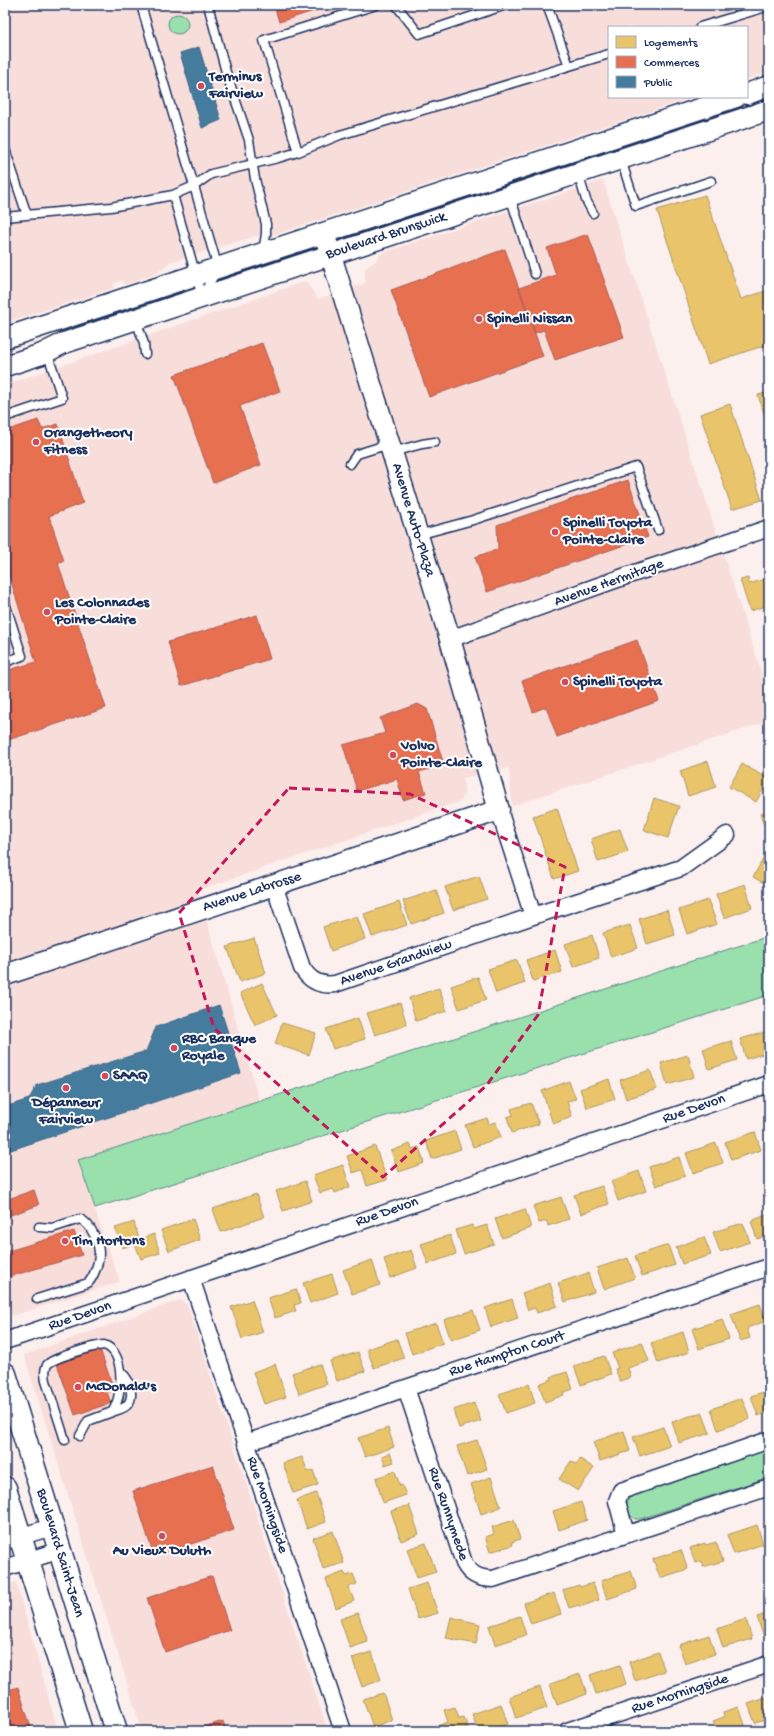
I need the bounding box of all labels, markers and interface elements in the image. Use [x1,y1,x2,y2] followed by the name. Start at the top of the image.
[608,26,748,98] legend
[644,37,698,51] text: Logements
[644,57,699,71] text: Commerces
[208,68,263,103] place label: Terminus Fairview
[643,77,673,91] text: Public
[196,81,206,91] marker: Terminus Fairview
[323,208,450,264] street label: Boulevard Brunswick
[487,310,573,328] place label: Spinelli Nissan
[474,314,484,324] marker: Spinelli Nissan
[43,424,133,459] place label: Orangetheory Fitness
[31,437,41,447] marker: Orangetheory Fitness
[387,461,439,580] street label: Avenue Auto-Plaza
[562,514,653,549] place label: Spinelli Toyota Pointe-Claire
[550,527,560,537] marker: Spinelli Toyota Pointe-Claire
[552,555,666,611] street label: Avenue Hermitage
[54,594,150,629] place label: Les Colonnades Pointe-Claire
[42,607,52,617] marker: Les Colonnades Pointe-Claire
[573,673,663,691] place label: Spinelli Toyota
[560,677,570,687] marker: Spinelli Toyota
[400,737,483,772] place label: Volvo Pointe-Claire
[388,750,398,760] marker: Volvo Pointe-Claire
[201,868,304,916] street label: Avenue Labrosse
[338,935,455,991] street label: Avenue Grandview
[181,1030,257,1065] place label: RBC Banque Royale
[169,1043,179,1053] marker: RBC Banque Royale
[113,1067,148,1085] place label: SAAQ
[100,1071,110,1081] marker: SAAQ
[61,1083,71,1093] marker: Dépanneur Fairview
[660,1090,728,1128] street label: Rue Devon
[30,1094,101,1129] place label: Dépanneur Fairview
[353,1193,421,1231] street label: Rue Devon
[72,1232,146,1250] place label: Tim Hortons
[60,1236,70,1246] marker: Tim Hortons
[46,1297,114,1335] street label: Rue Devon
[447,1326,569,1381] street label: Rue Hampton Court
[86,1378,157,1396] place label: McDonald's
[73,1382,83,1392] marker: McDonald's
[242,1454,292,1556] street label: Rue Morningside
[424,1465,472,1563] street label: Rue Runnymede
[32,1485,88,1620] street label: Boulevard Saint-Jean
[157,1531,167,1541] marker: Au Vieux Duluth
[112,1542,211,1560] place label: Au Vieux Duluth
[629,1670,731,1718] street label: Rue Morningside

